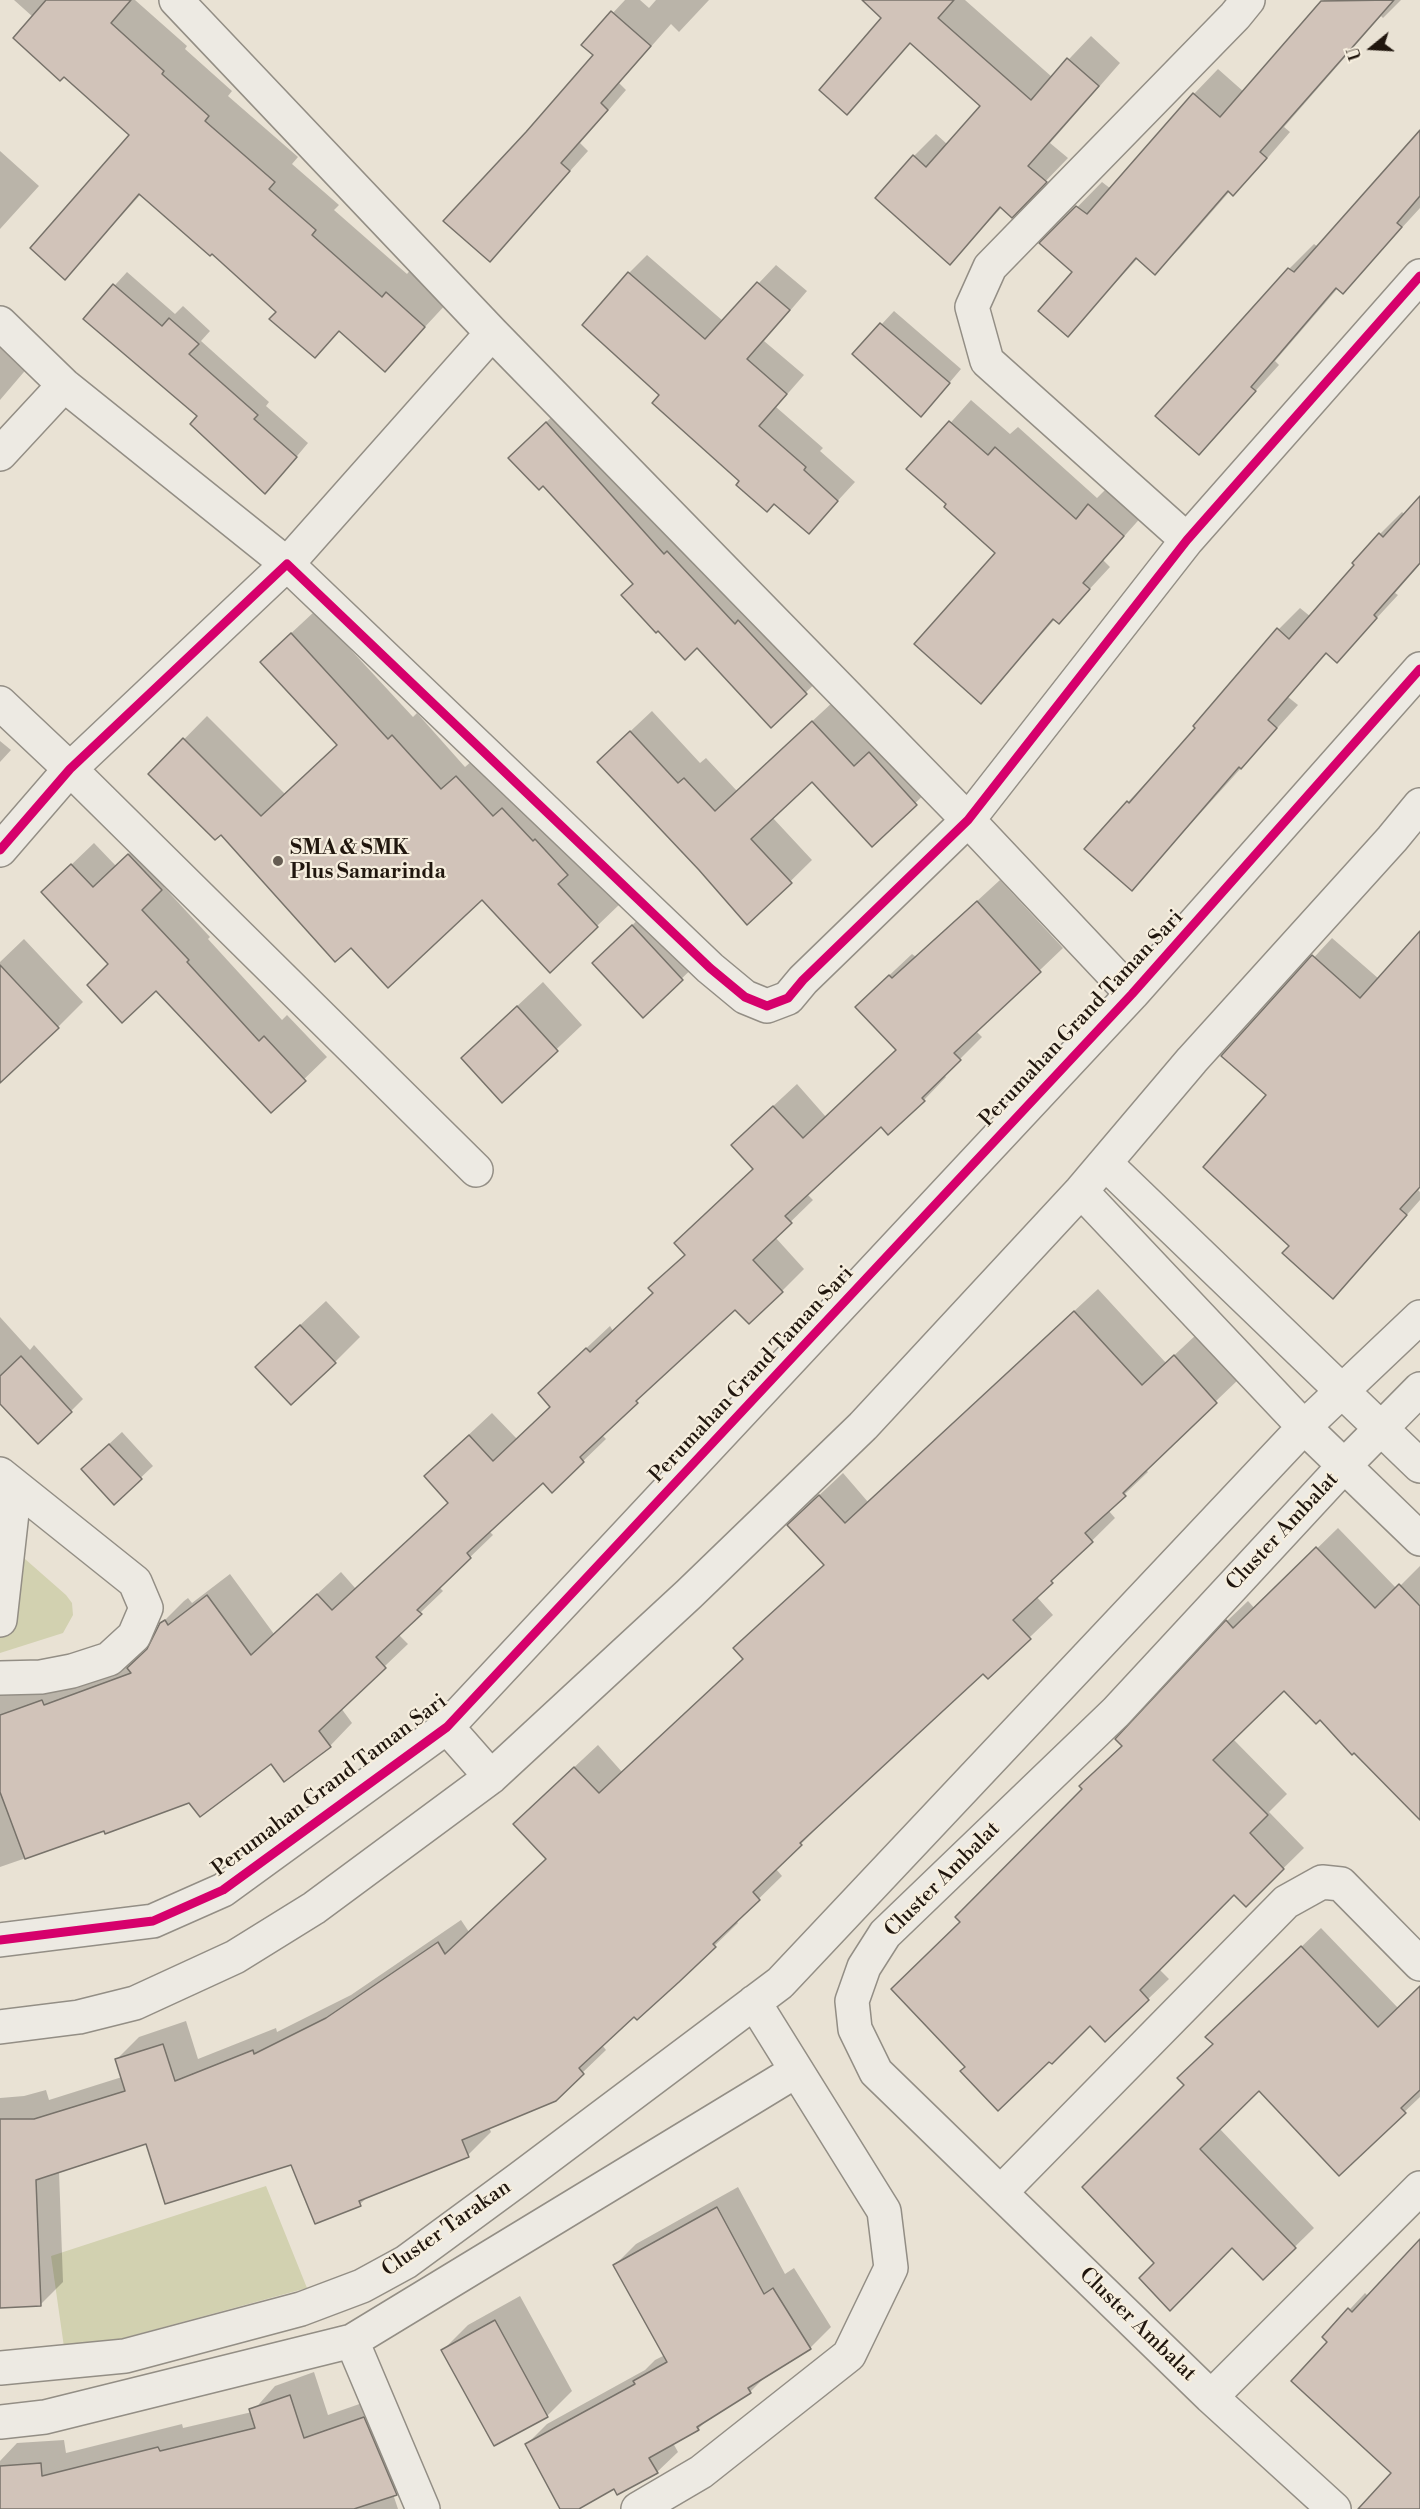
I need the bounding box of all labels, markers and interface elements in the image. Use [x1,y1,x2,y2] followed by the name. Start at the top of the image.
[1342,18,1402,78] north arrow
[1343,45,1366,63] text: U
[290,836,446,886] place label: SMA & SMK Plus Samarinda
[271,854,285,868] marker: SMA & SMK Plus Samarinda
[975,905,1189,1133] street label: Perumahan Grand Taman Sari
[645,1261,859,1489] street label: Perumahan Grand Taman Sari
[1222,1467,1344,1597] street label: Cluster Ambalat
[208,1689,452,1883] street label: Perumahan Grand Taman Sari
[880,1817,1006,1943] street label: Cluster Ambalat
[378,2175,516,2283] street label: Cluster Tarakan
[1073,2263,1201,2387] street label: Cluster Ambalat

